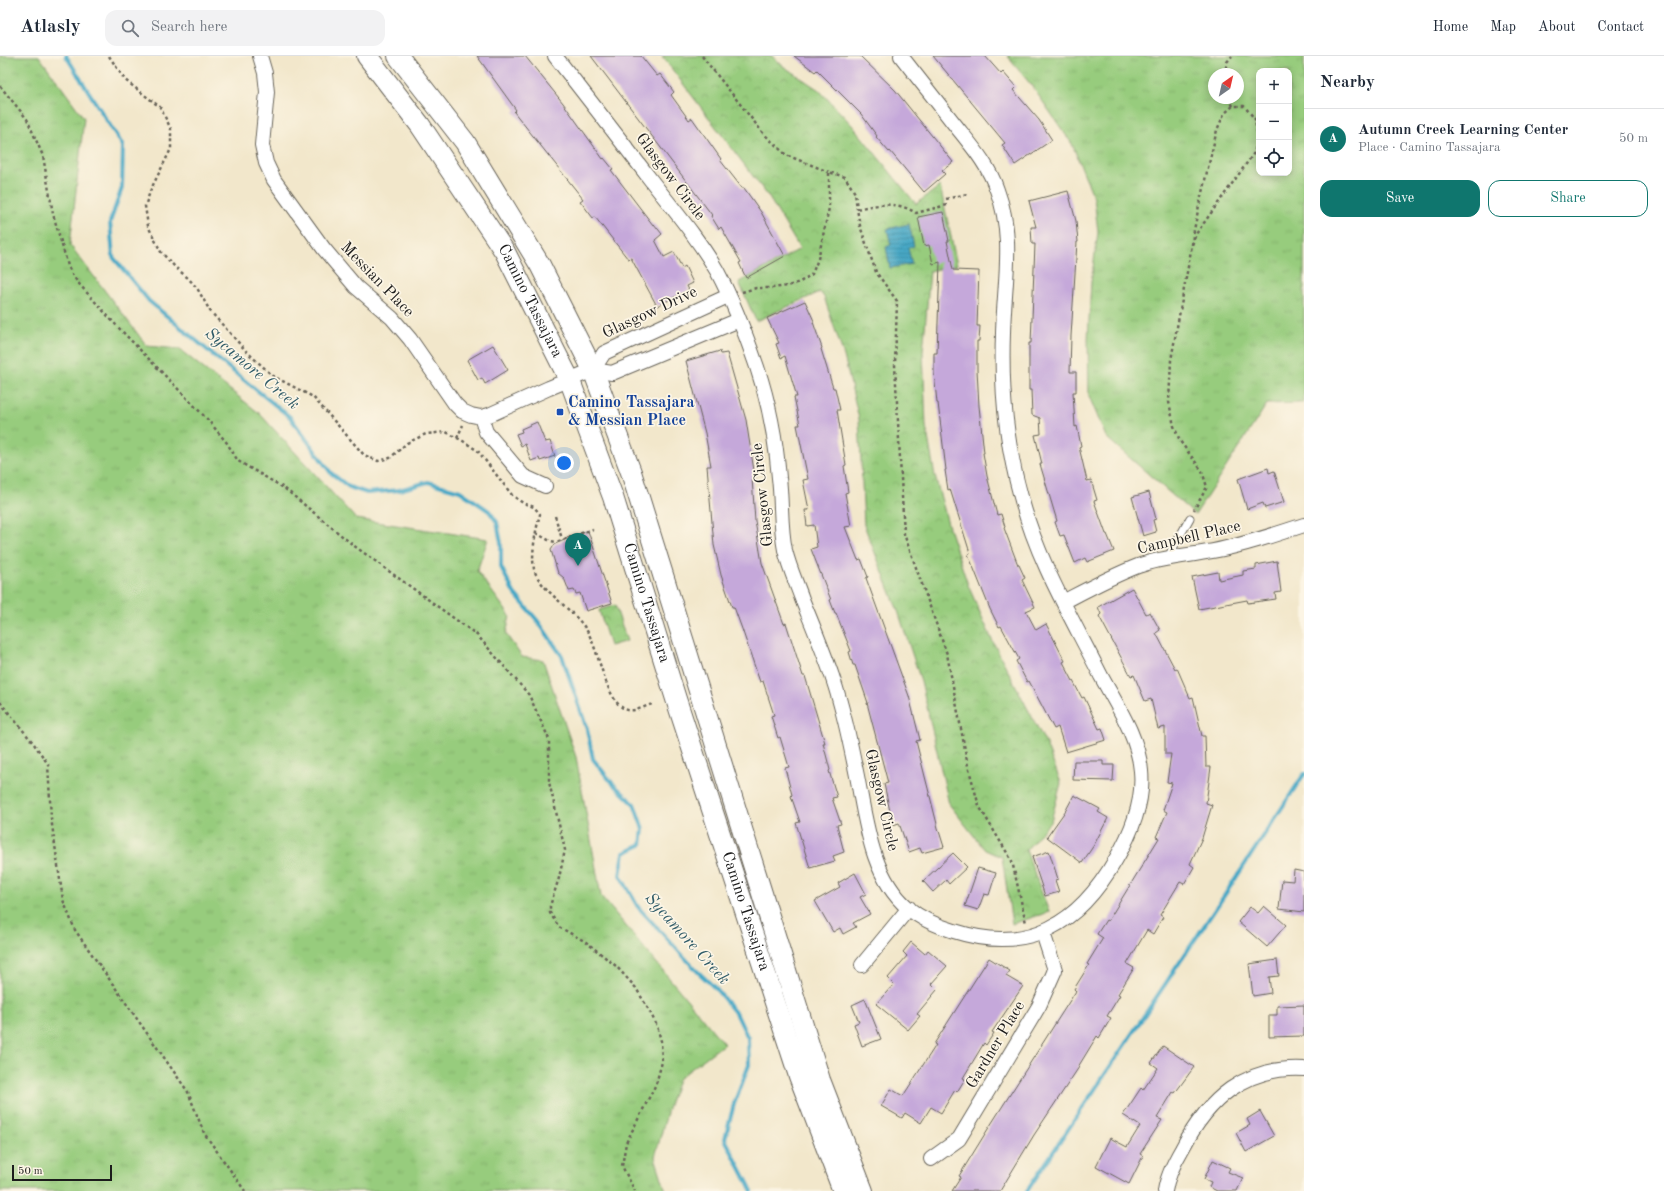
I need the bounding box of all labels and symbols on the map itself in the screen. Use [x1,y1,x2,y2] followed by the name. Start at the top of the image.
[1208,68,1244,104] north arrow
[632,131,708,223] street label: Glasgow Circle
[337,239,417,321] street label: Messian Place
[494,242,565,361] street label: Camino Tassajara
[600,284,700,342] street label: Glasgow Drive
[202,325,302,413] water label: Sycamore Creek
[568,395,695,429] place label: Camino Tassajara & Messian Place
[555,407,565,417] marker: Camino Tassajara & Messian Place
[750,442,776,548] street label: Glasgow Circle
[554,453,574,473] your location
[1136,518,1242,558] street label: Campbell Place
[565,533,591,566] pin: A
[620,541,672,665] street label: Camino Tassajara
[861,747,901,853] street label: Glasgow Circle
[718,850,772,973] street label: Camino Tassajara
[641,890,733,988] water label: Sycamore Creek
[964,999,1028,1091] street label: Gardner Place
[12,1163,112,1182] scale bar

